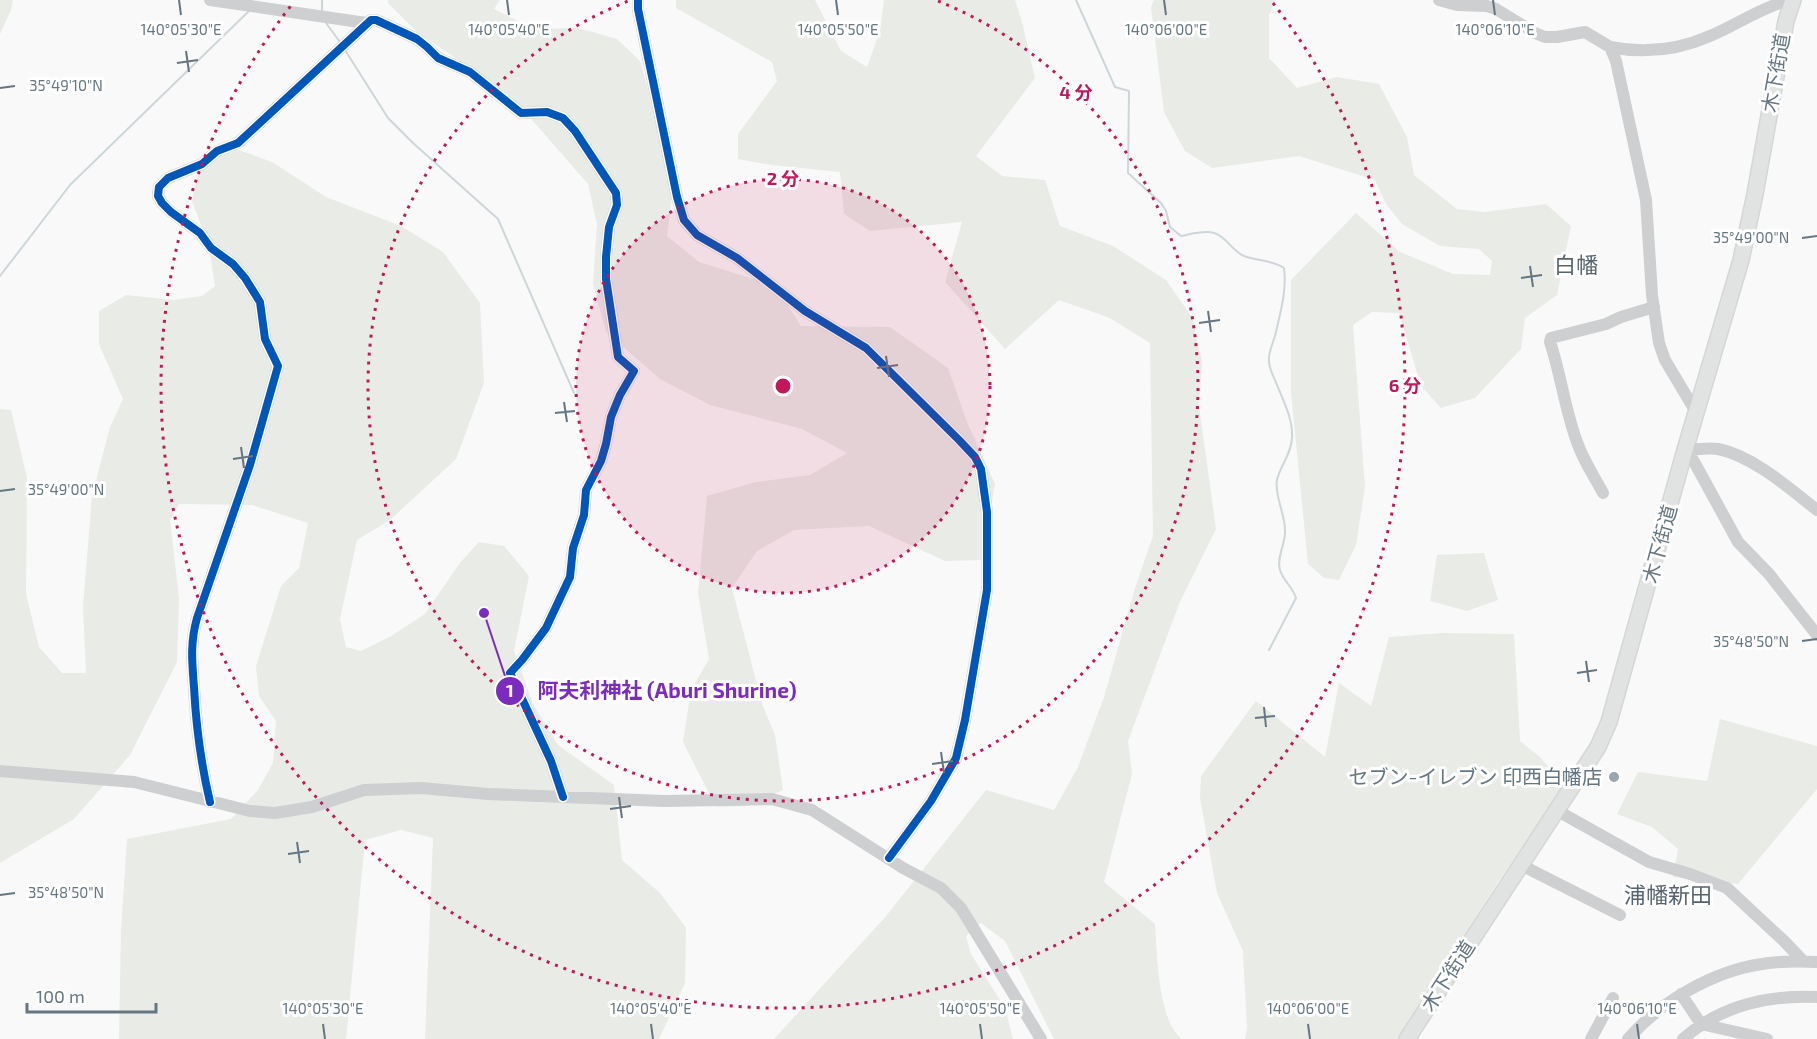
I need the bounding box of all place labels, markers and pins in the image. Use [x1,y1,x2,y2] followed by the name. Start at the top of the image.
[773,376,793,396] centre of rings
[495,672,808,711] callout: 阿夫利神社 (Aburi Shurine)
[1349,764,1602,788] place label: セブン-イレブン 印西白幡店
[1607,770,1621,784] marker: セブン-イレブン 印西白幡店

